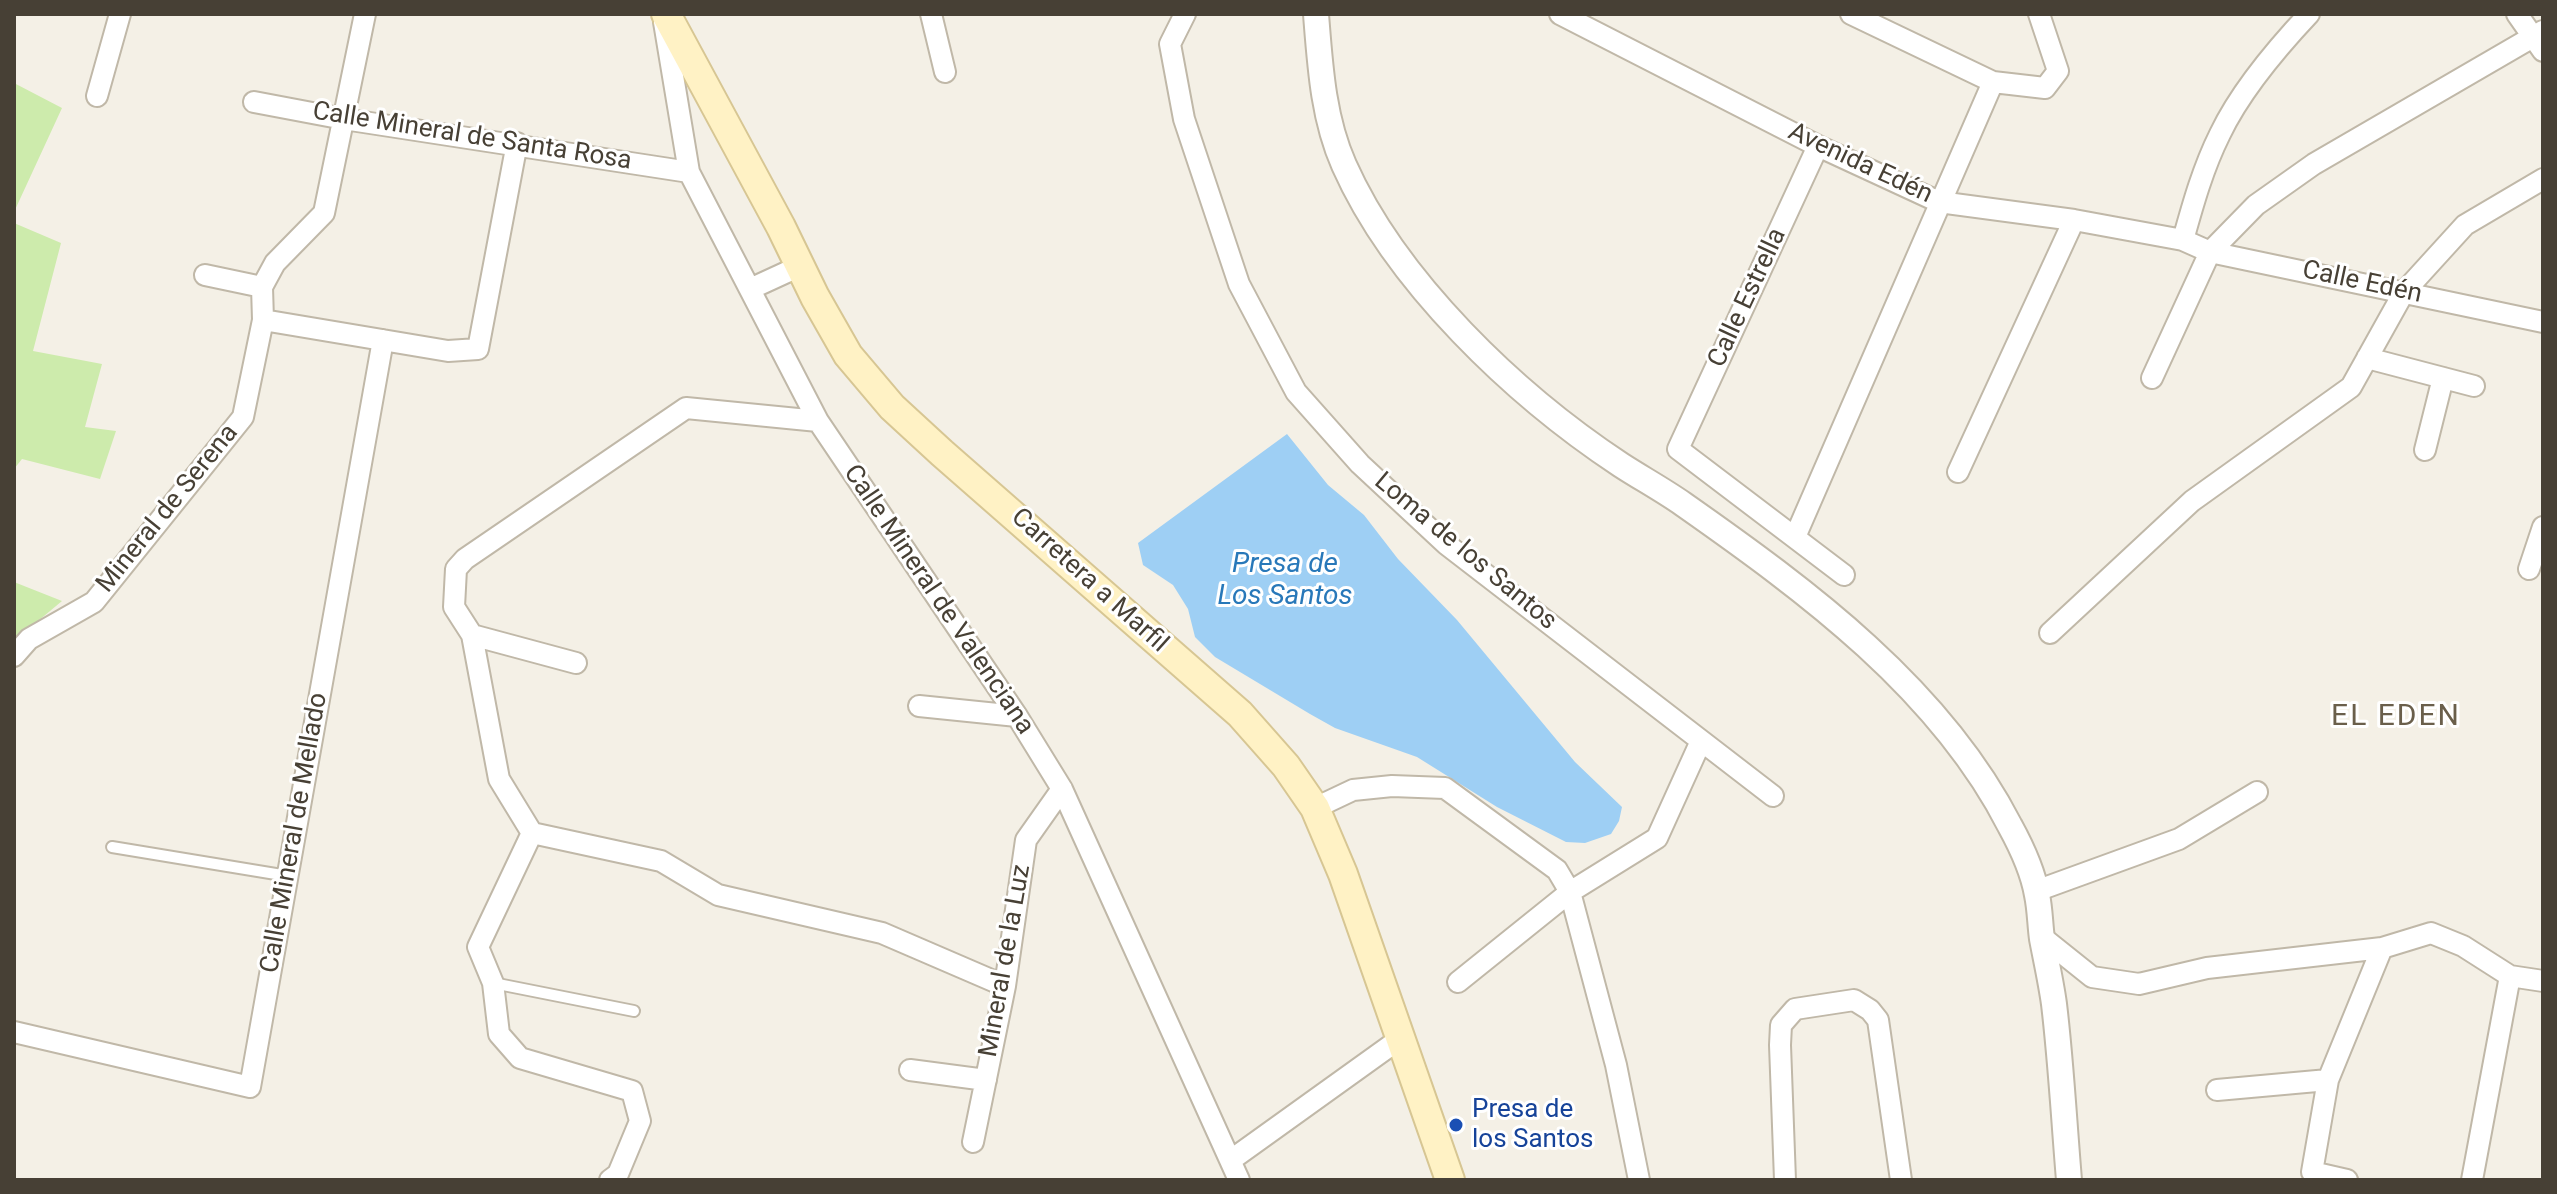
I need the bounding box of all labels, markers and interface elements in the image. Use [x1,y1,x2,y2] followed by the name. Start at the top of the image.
[310,96,634,178] street label: Calle Mineral de Santa Rosa
[1783,117,1937,211] street label: Avenida Edén
[1702,224,1794,372] street label: Calle Estrella
[2299,255,2425,311] street label: Calle Edén
[91,419,245,599] street label: Mineral de Serena
[836,459,1040,741] street label: Calle Mineral de Valenciana
[1367,467,1563,637] street label: Loma de los Santos
[1004,502,1174,660] street label: Carretera a Marfil
[1217,548,1353,614] water label: Presa de Los Santos
[255,690,335,976] street label: Calle Mineral de Mellado
[2331,699,2461,735] district label: EL EDEN
[974,862,1038,1060] street label: Mineral de la Luz
[1472,1094,1593,1156] place label: Presa de los Santos
[1447,1116,1465,1134] marker: Presa de los Santos

